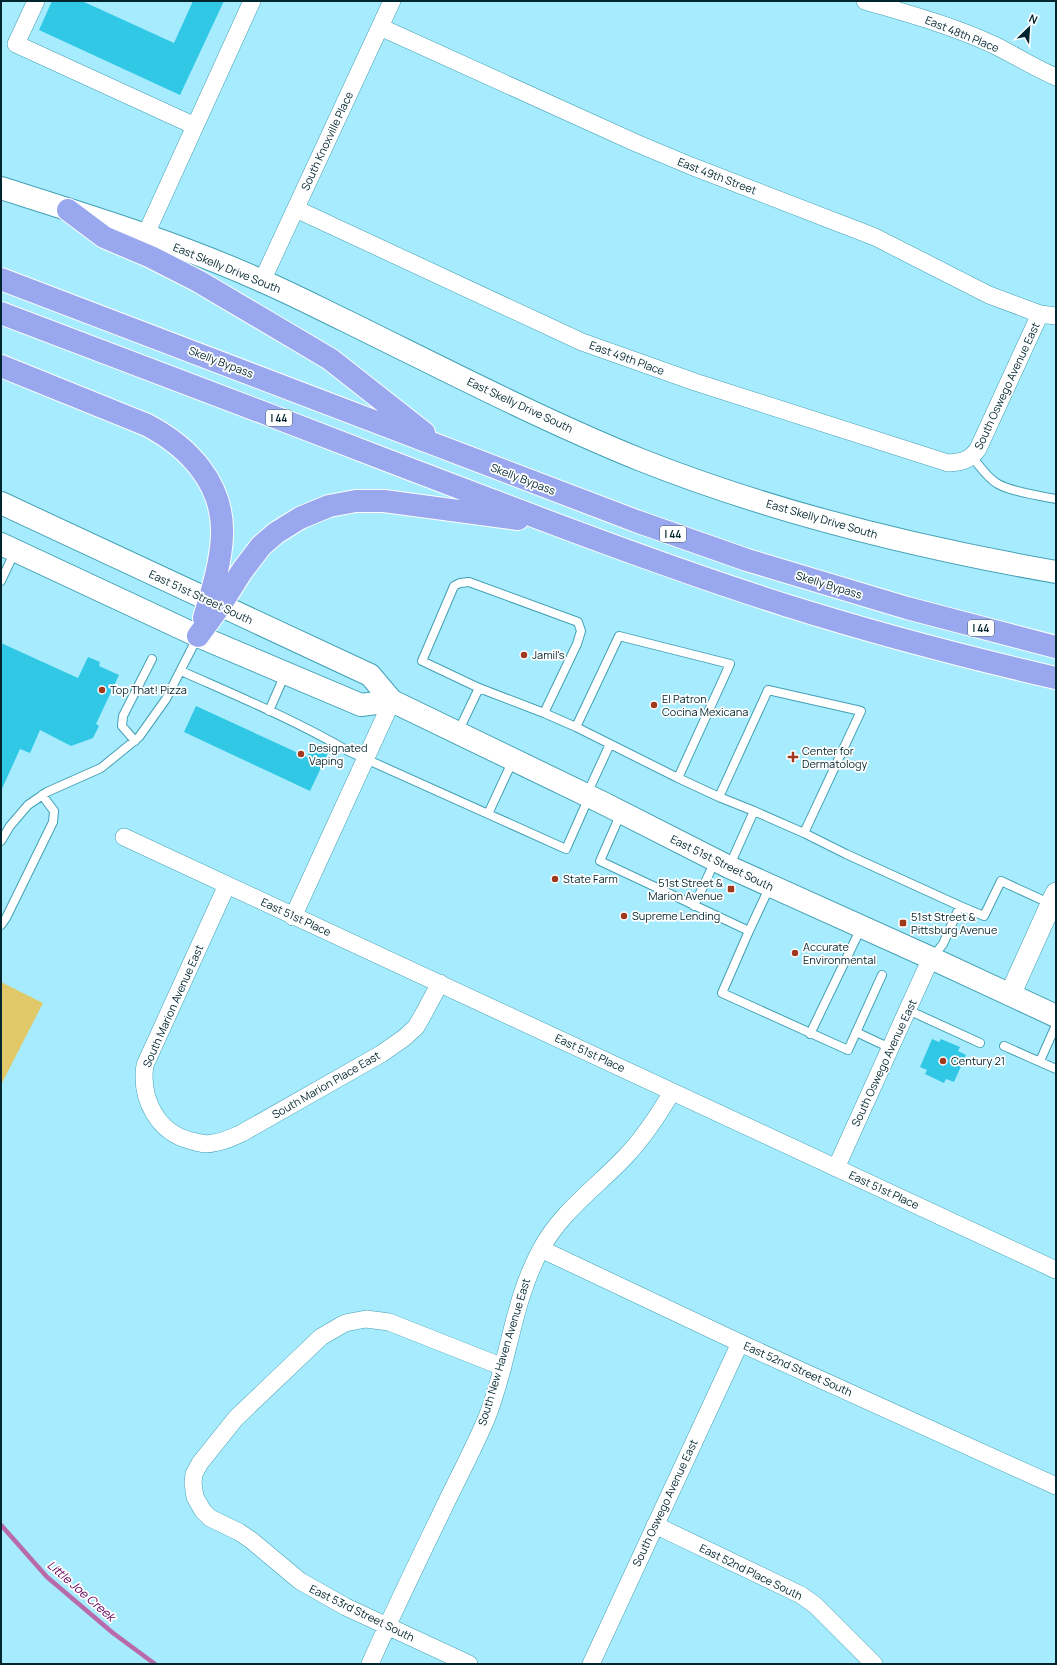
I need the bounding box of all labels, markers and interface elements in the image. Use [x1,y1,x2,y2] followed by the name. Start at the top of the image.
[1009,8,1049,48] north arrow
[1027,10,1040,27] text: N
[923,12,1002,55] street label: East 48th Place
[297,88,356,193] street label: South Knoxville Place
[676,154,759,197] street label: East 49th Street
[171,239,283,296] street label: East Skelly Drive South
[970,320,1043,452] street label: South Oswego Avenue East
[588,337,667,378] street label: East 49th Place
[187,342,256,381] street label: Skelly Bypass
[465,373,576,436] street label: East Skelly Drive South
[266,410,292,426] road number: I 44
[489,459,558,498] street label: Skelly Bypass
[765,495,880,542] street label: East Skelly Drive South
[660,526,686,542] road number: I 44
[147,566,256,627] street label: East 51st Street South
[794,567,864,602] street label: Skelly Bypass
[968,620,994,636] road number: I 44
[532,647,565,662] place label: Jamil's
[519,650,529,660] marker: Jamil's
[110,682,187,697] place label: Top That! Pizza
[97,685,107,695] marker: Top That! Pizza
[662,691,748,719] place label: El Patron Cocina Mexicana
[649,700,659,710] marker: El Patron Cocina Mexicana
[309,740,367,768] place label: Designated Vaping
[802,743,867,771] place label: Center for Dermatology
[296,749,306,759] marker: Designated Vaping
[787,751,799,763] marker: Center for Dermatology
[668,831,776,894] street label: East 51st Street South
[563,871,618,886] place label: State Farm
[550,874,560,884] marker: State Farm
[648,875,724,903] place label: 51st Street & Marion Avenue
[726,884,736,894] marker: 51st Street & Marion Avenue
[259,894,334,940] street label: East 51st Place
[632,908,720,923] place label: Supreme Lending
[911,909,998,937] place label: 51st Street & Pittsburg Avenue
[619,911,629,921] marker: Supreme Lending
[898,918,908,928] marker: 51st Street & Pittsburg Avenue
[803,939,876,967] place label: Accurate Environmental
[139,942,206,1069] street label: South Marion Avenue East
[790,948,800,958] marker: Accurate Environmental
[847,997,920,1129] street label: South Oswego Avenue East
[553,1030,628,1076] street label: East 51st Place
[269,1047,383,1122] street label: South Marion Place East
[951,1053,1005,1068] place label: Century 21
[938,1056,948,1066] marker: Century 21
[847,1167,922,1213] street label: East 51st Place
[474,1276,533,1427] street label: South New Haven Avenue East
[741,1338,855,1399] street label: East 52nd Street South
[628,1437,701,1569] street label: South Oswego Avenue East
[697,1540,805,1603] street label: East 52nd Place South
[44,1556,120,1626] water label: Little Joe Creek
[307,1581,417,1645] street label: East 53rd Street South

